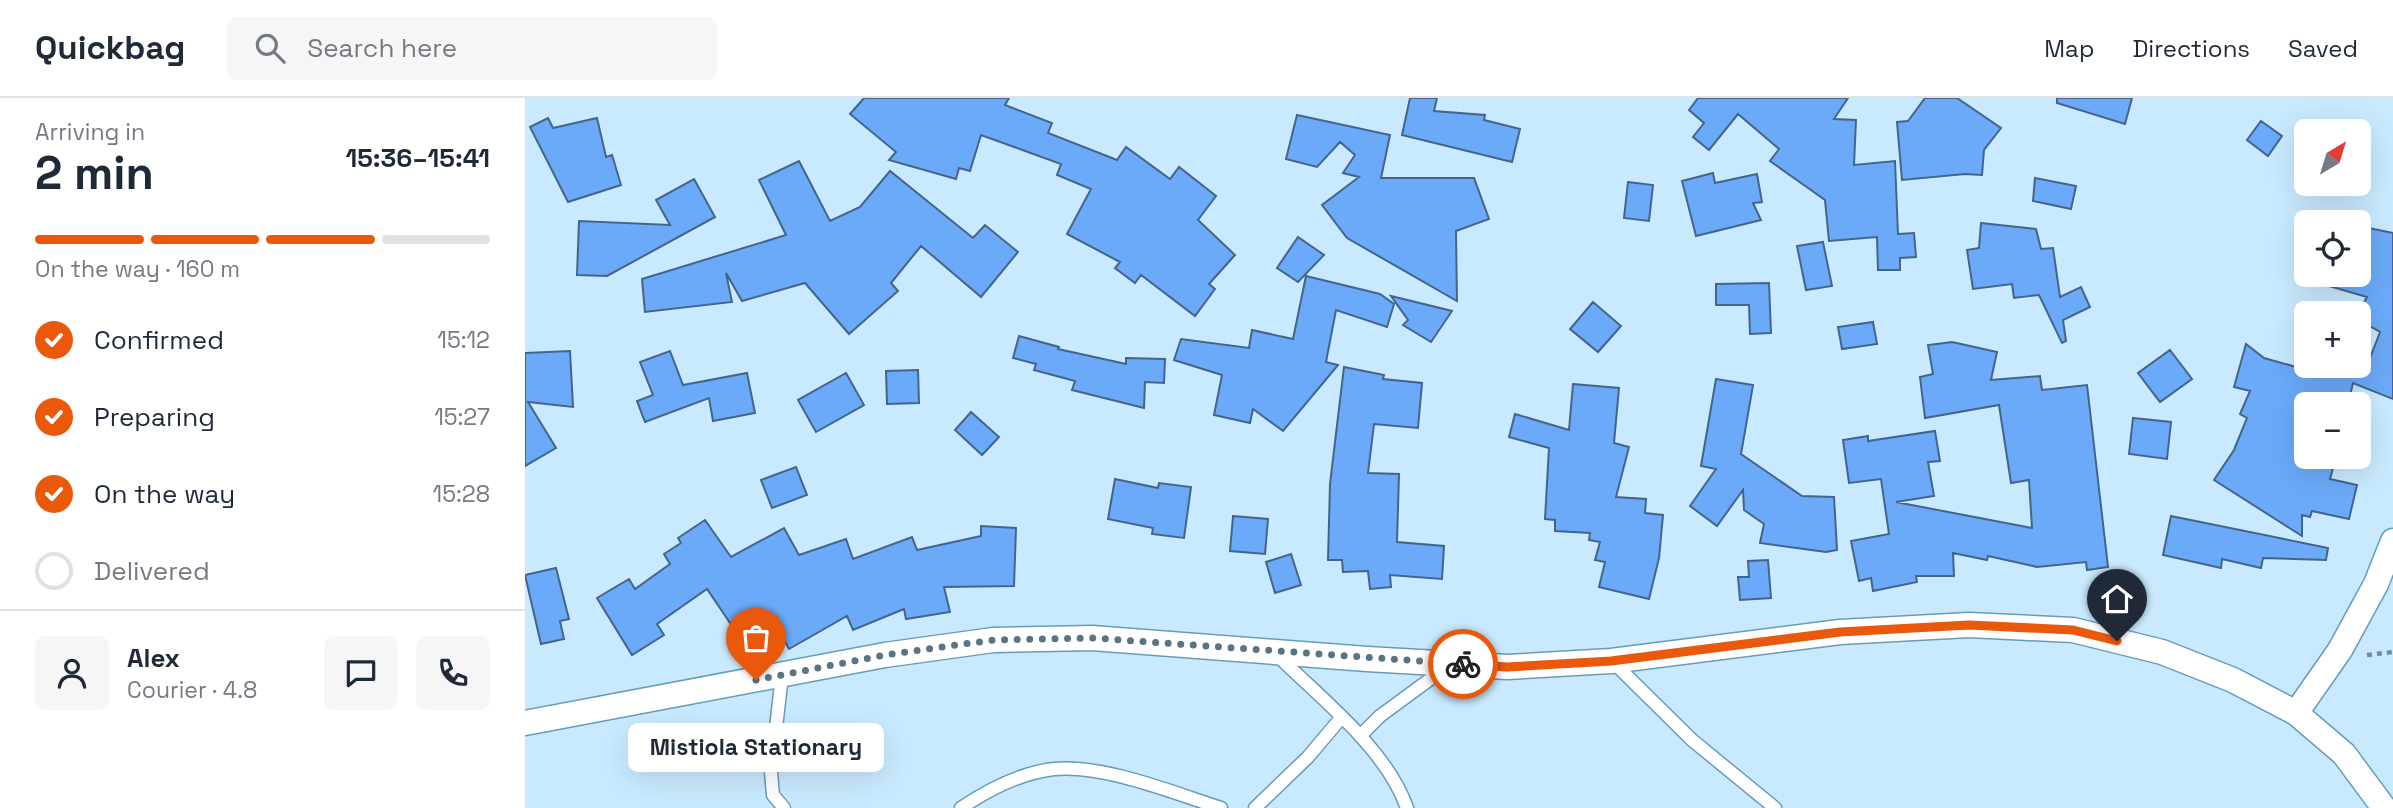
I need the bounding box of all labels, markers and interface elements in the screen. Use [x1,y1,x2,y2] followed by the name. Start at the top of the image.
[227,17,717,80] search box
[35,27,185,69] text: Quickbag
[251,29,289,67] icon: search
[307,31,457,65] text: Search here
[2044,33,2094,64] text: Map
[2132,33,2250,64] text: Directions
[2288,33,2358,64] text: Saved
[35,117,145,147] text: Arriving in
[2294,119,2371,196] north arrow
[2294,119,2371,469] map controls
[345,141,490,175] text: 15:36–15:41
[35,144,154,202] text: 2 min
[2294,210,2371,287] button: locate
[35,254,240,284] text: On the way · 160 m
[2294,301,2371,378] button: +
[35,321,73,359] icon: check
[94,323,224,357] text: Confirmed
[437,325,490,355] text: 15:12
[2294,392,2371,469] button: −
[35,398,73,436] icon: check
[94,400,215,434] text: Preparing
[434,402,490,432] text: 15:27
[35,475,73,513] icon: check
[94,477,235,511] text: On the way
[433,479,490,509] text: 15:28
[94,554,210,588] text: Delivered
[2087,569,2147,641] pin
[2098,580,2136,618] icon: home
[726,608,786,680] pin
[737,619,775,657] icon: bag
[1428,629,1498,699] courier
[35,636,109,710] button: person
[324,636,398,710] button: chat
[416,636,490,710] button: phone
[127,641,180,675] text: Alex
[1444,645,1482,683] icon: bike
[127,675,257,705] text: Courier · 4.8
[628,722,884,771] callout: Mistiola Stationary
[650,732,862,762] text: Mistiola Stationary

